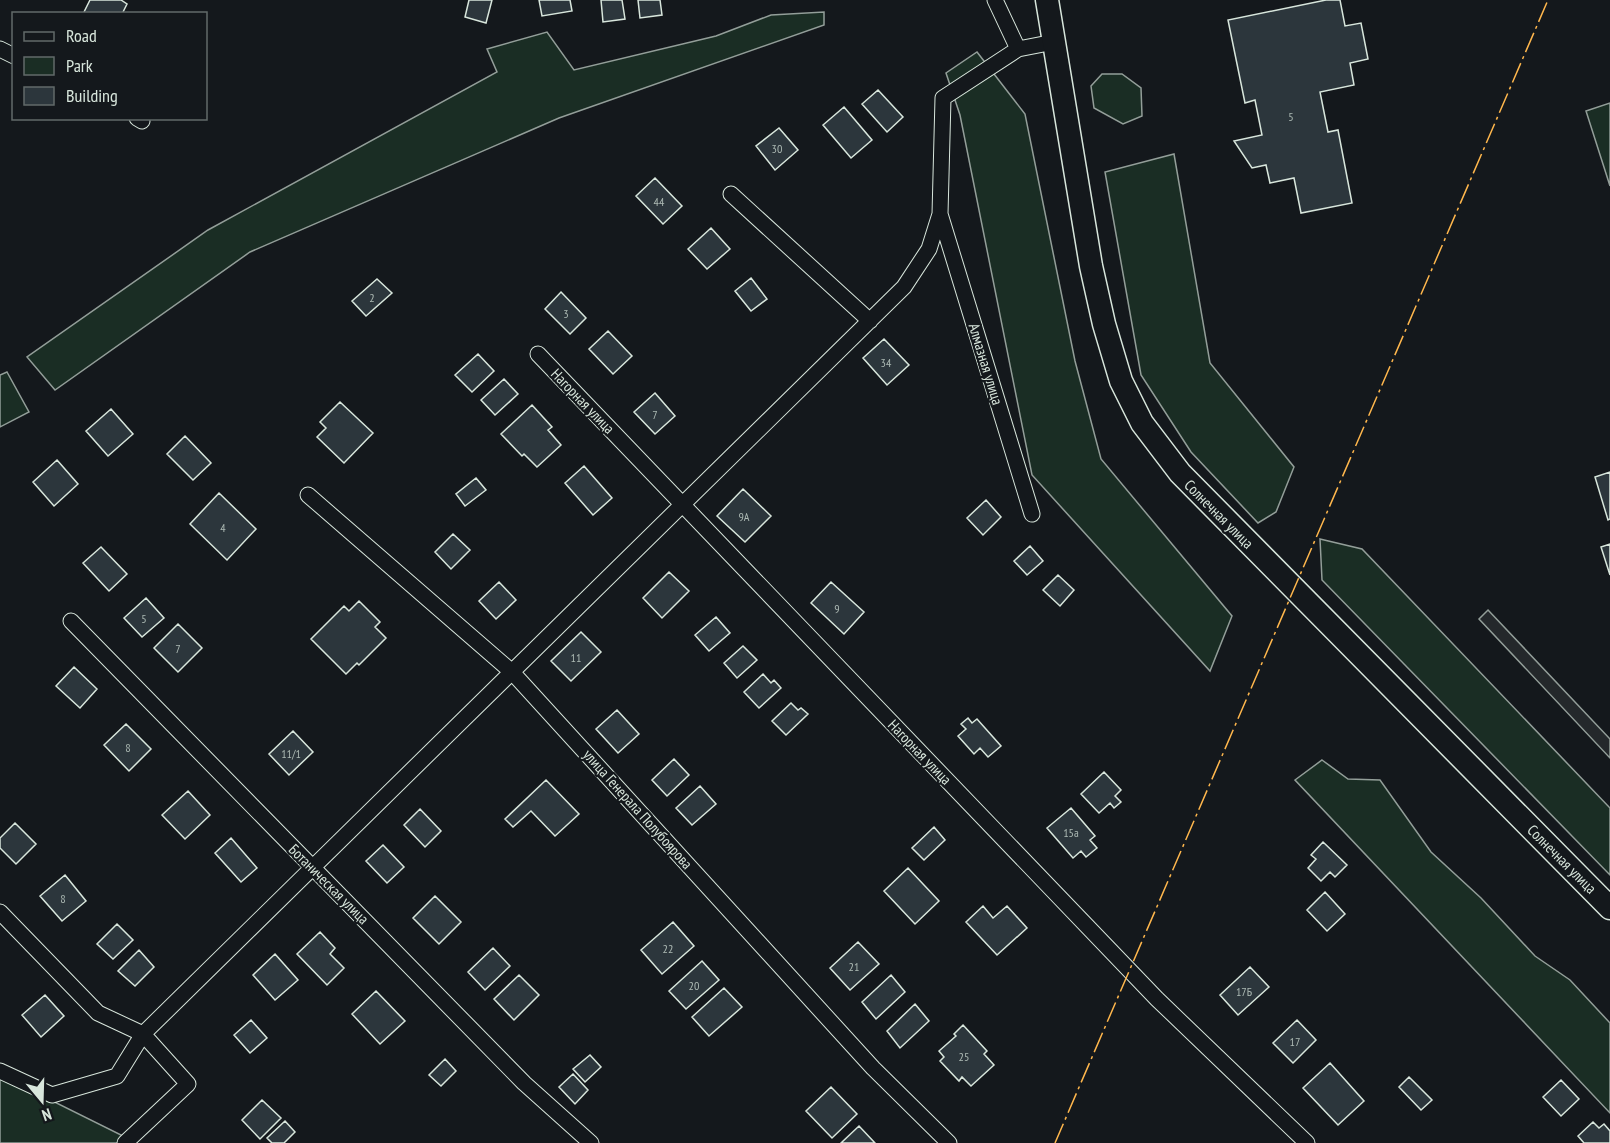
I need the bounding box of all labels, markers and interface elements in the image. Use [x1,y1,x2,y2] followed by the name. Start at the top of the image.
[12,12,207,120] legend
[66,24,97,47] text: Road
[66,54,93,77] text: Park
[66,84,118,107] text: Building
[1288,109,1294,124] house number: 5
[772,141,782,156] house number: 30
[654,194,665,209] house number: 44
[369,290,375,305] house number: 2
[563,306,569,321] house number: 3
[965,321,1007,407] street label: Алмазная улица
[881,355,892,370] house number: 34
[547,364,619,438] street label: Нагорная улица
[652,407,658,422] house number: 7
[1181,476,1257,552] street label: Солнечная улица
[738,509,750,524] house number: 9А
[220,520,226,535] house number: 4
[834,601,840,616] house number: 9
[141,611,147,626] house number: 5
[175,641,181,656] house number: 7
[571,650,581,665] house number: 11
[884,715,956,789] street label: Нагорная улица
[125,740,131,755] house number: 8
[579,745,697,873] street label: улица Генерала Полубоярова
[281,746,301,761] house number: 11/1
[1524,821,1600,897] street label: Солнечная улица
[1063,825,1079,840] house number: 15а
[285,840,373,928] street label: Ботаническая улица
[60,891,66,906] house number: 8
[663,941,673,956] house number: 22
[849,959,859,974] house number: 21
[689,978,699,993] house number: 20
[1236,984,1252,999] house number: 17Б
[1290,1034,1300,1049] house number: 17
[959,1049,969,1064] house number: 25
[12,1071,72,1131] north arrow
[40,1104,54,1126] text: N

